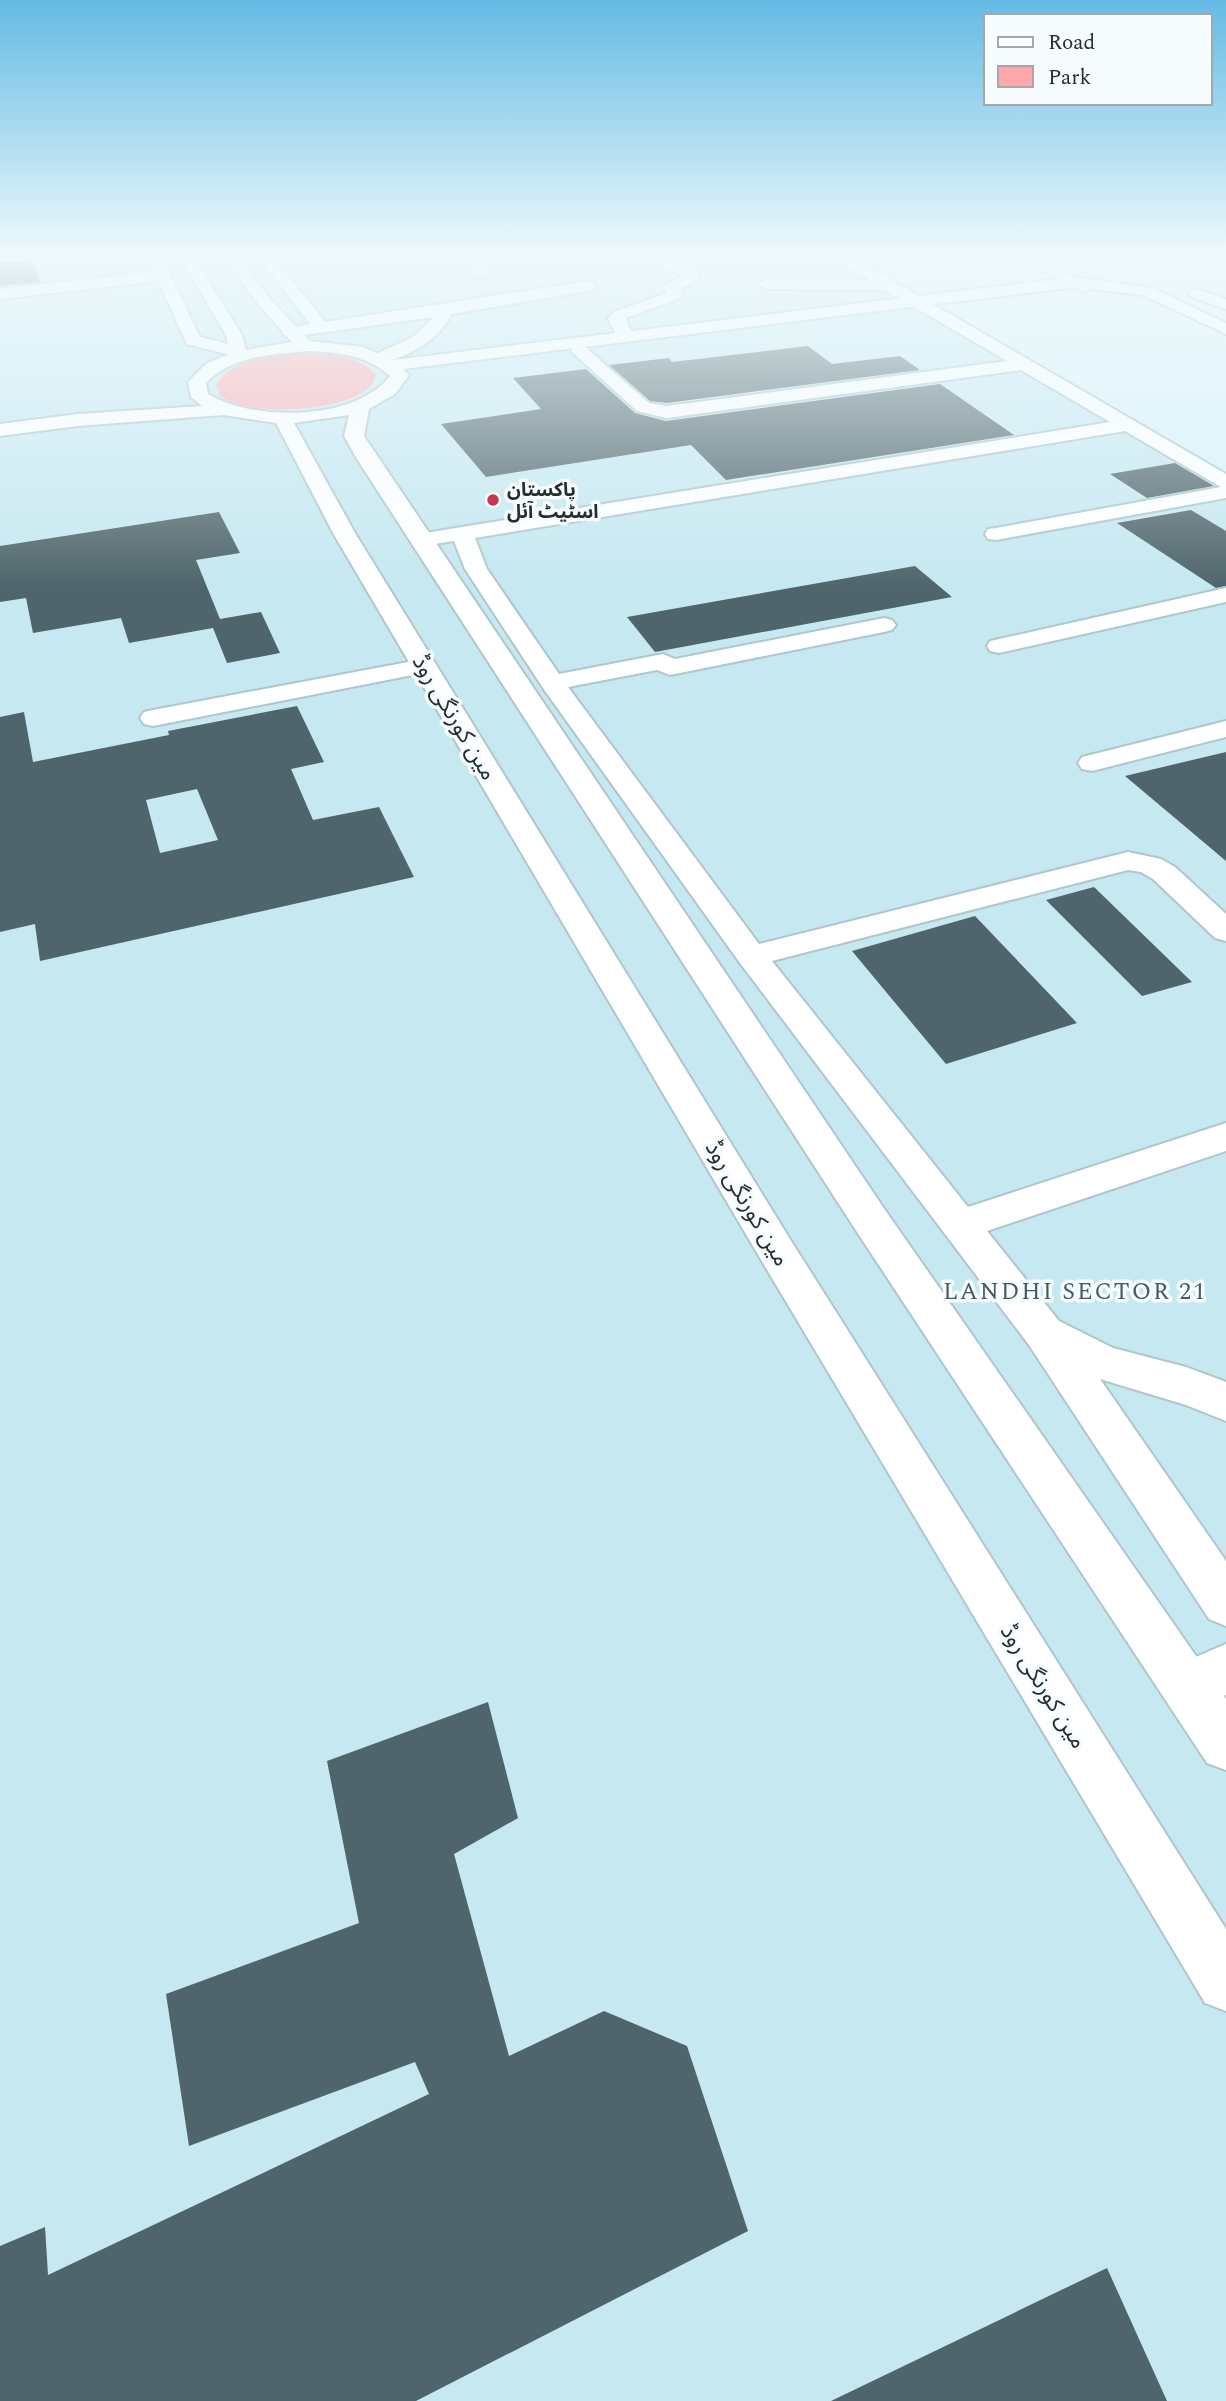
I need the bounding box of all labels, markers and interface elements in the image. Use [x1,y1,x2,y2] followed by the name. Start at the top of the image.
[984,14,1212,105] legend
[1048,27,1095,59] text: Road
[1048,62,1092,94] text: Park
[507,476,598,527] place label: پاکستان اسٹیٹ آئل
[485,492,501,508] marker: پاکستان اسٹیٹ آئل
[402,648,505,787] street label: مین کورنگی روڈ
[695,1134,798,1273] street label: مین کورنگی روڈ
[943,1274,1207,1310] district label: LANDHI SECTOR 21
[990,1618,1095,1756] street label: مین کورنگی روڈ

